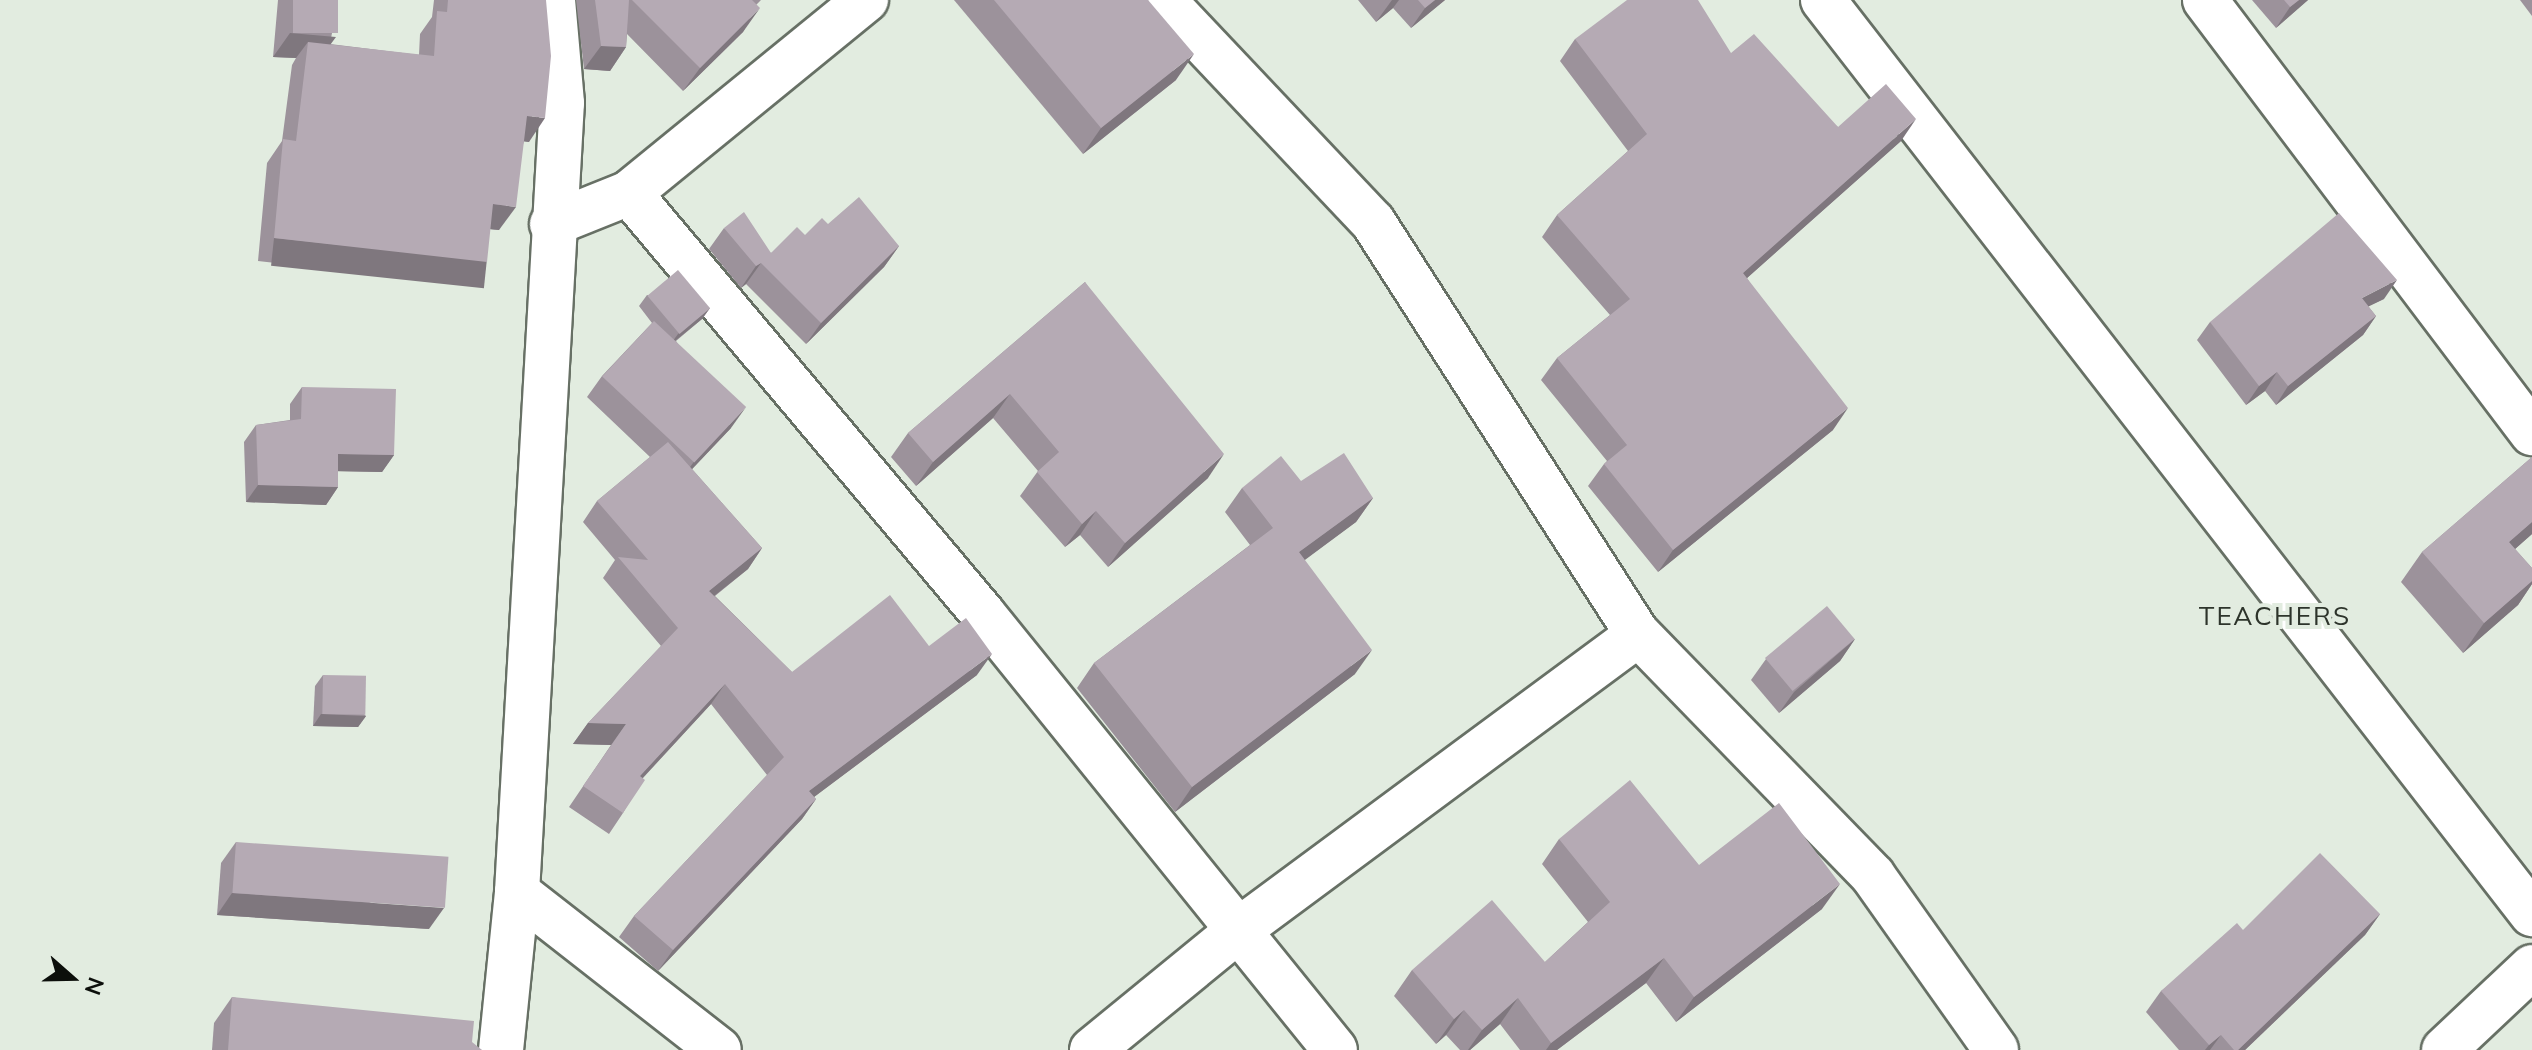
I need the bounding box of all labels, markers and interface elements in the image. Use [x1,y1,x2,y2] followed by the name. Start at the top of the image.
[2199,600,2351,632] district label: TEACHERS
[32,938,112,1018] north arrow
[79,974,111,999] text: N

